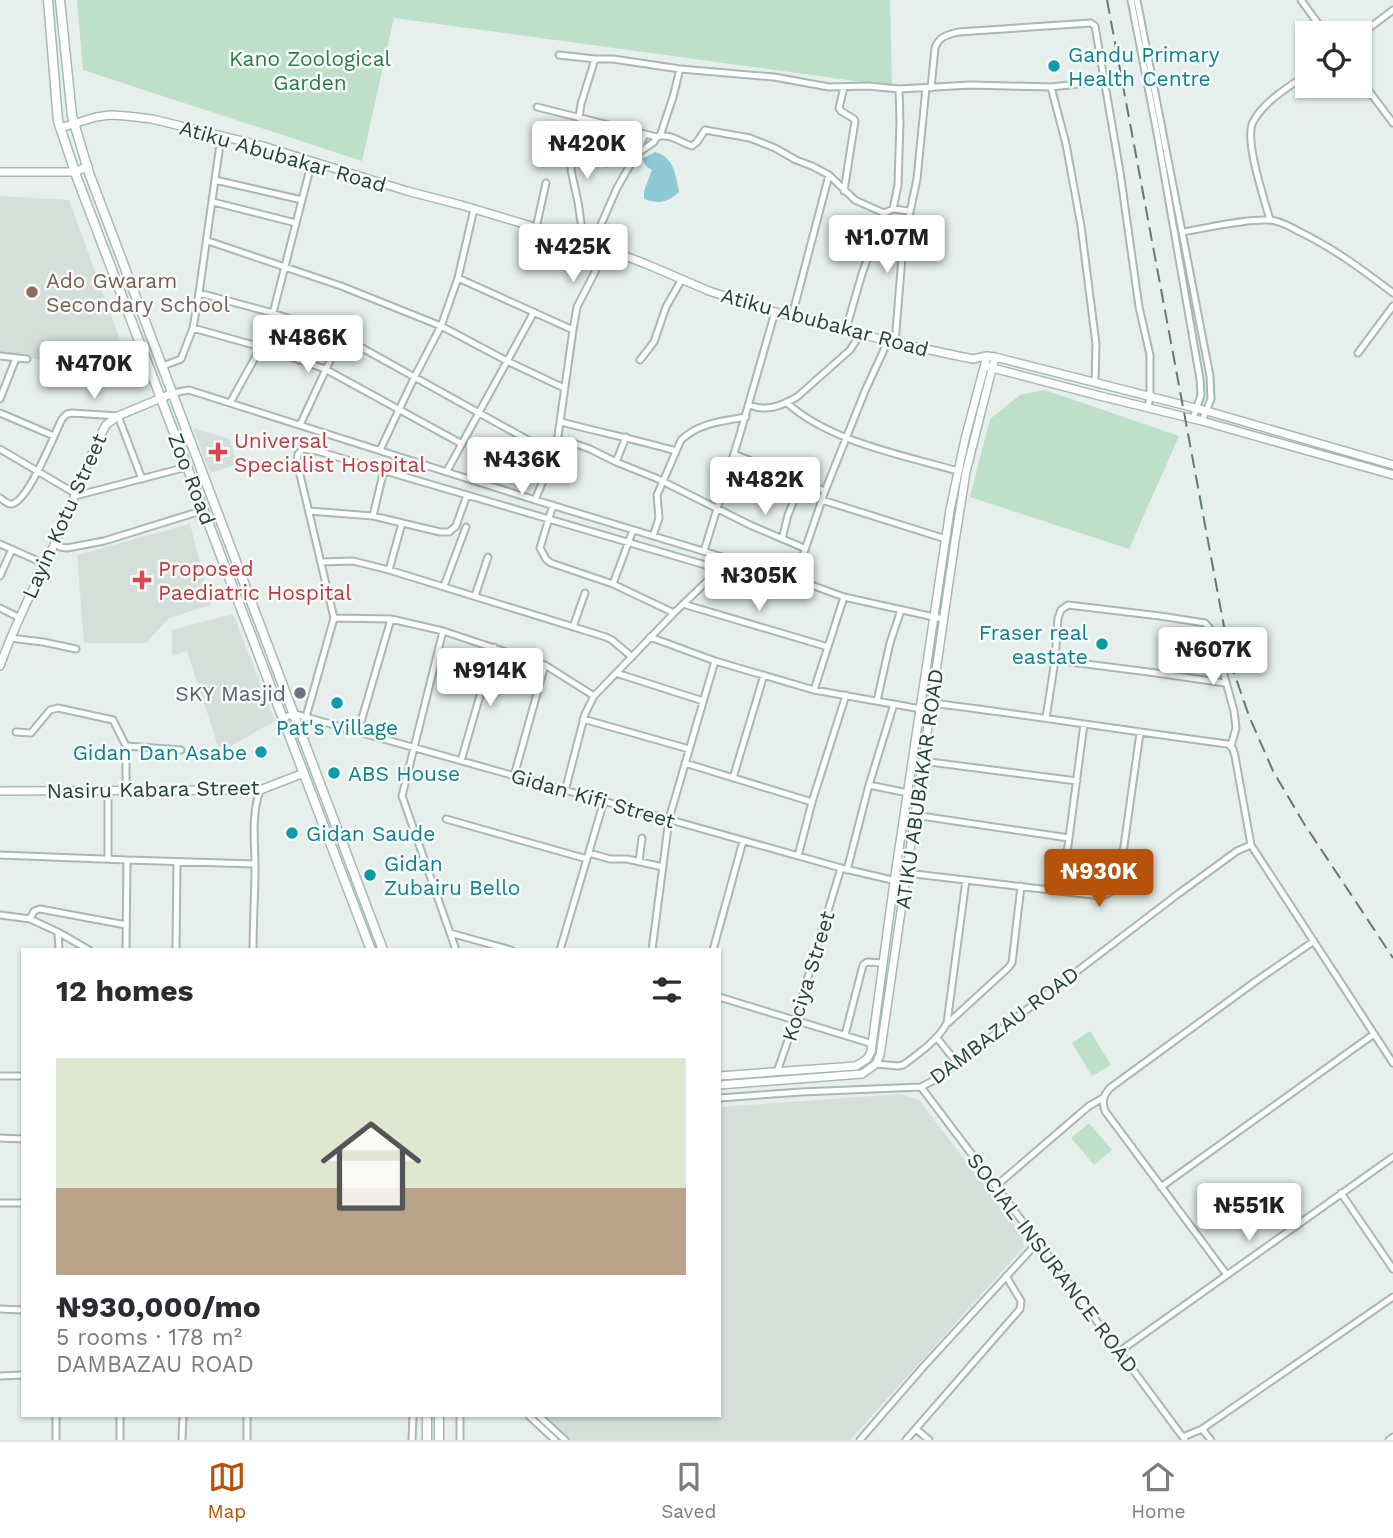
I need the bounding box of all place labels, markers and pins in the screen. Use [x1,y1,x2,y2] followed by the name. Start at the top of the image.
[1068,42,1220,91] place label: Gandu Primary Health Centre
[1046,58,1062,74] marker: Gandu Primary Health Centre
[538,122,636,181] pin: ₦420K
[830,216,944,275] pin: ₦1.07M
[524,224,622,284] pin: ₦425K
[46,268,230,317] place label: Ado Gwaram Secondary School
[24,284,40,300] marker: Ado Gwaram Secondary School
[259,316,357,375] pin: ₦486K
[45,342,143,401] pin: ₦470K
[234,428,426,477] place label: Universal Specialist Hospital
[473,438,571,497] pin: ₦436K
[208,442,228,462] marker: Universal Specialist Hospital
[716,458,814,517] pin: ₦482K
[710,554,808,613] pin: ₦305K
[158,556,352,605] place label: Proposed Paediatric Hospital
[132,570,152,590] marker: Proposed Paediatric Hospital
[979,620,1089,669] place label: Fraser real eastate
[1164,628,1262,687] pin: ₦607K
[1094,636,1110,652] marker: Fraser real eastate
[441,648,539,708] pin: ₦914K
[175,681,286,706] place label: SKY Masjid
[292,685,308,701] marker: SKY Masjid
[329,695,345,711] marker: Pat's Village
[276,715,398,740] place label: Pat's Village
[73,740,247,765] place label: Gidan Dan Asabe
[253,744,269,760] marker: Gidan Dan Asabe
[348,761,460,786] place label: ABS House
[326,765,342,781] marker: ABS House
[306,821,435,846] place label: Gidan Saude
[284,825,300,841] marker: Gidan Saude
[1050,850,1148,909] pin: ₦930K
[384,851,520,900] place label: Gidan Zubairu Bello
[362,867,378,883] marker: Gidan Zubairu Bello
[1200,1184,1298,1243] pin: ₦551K

